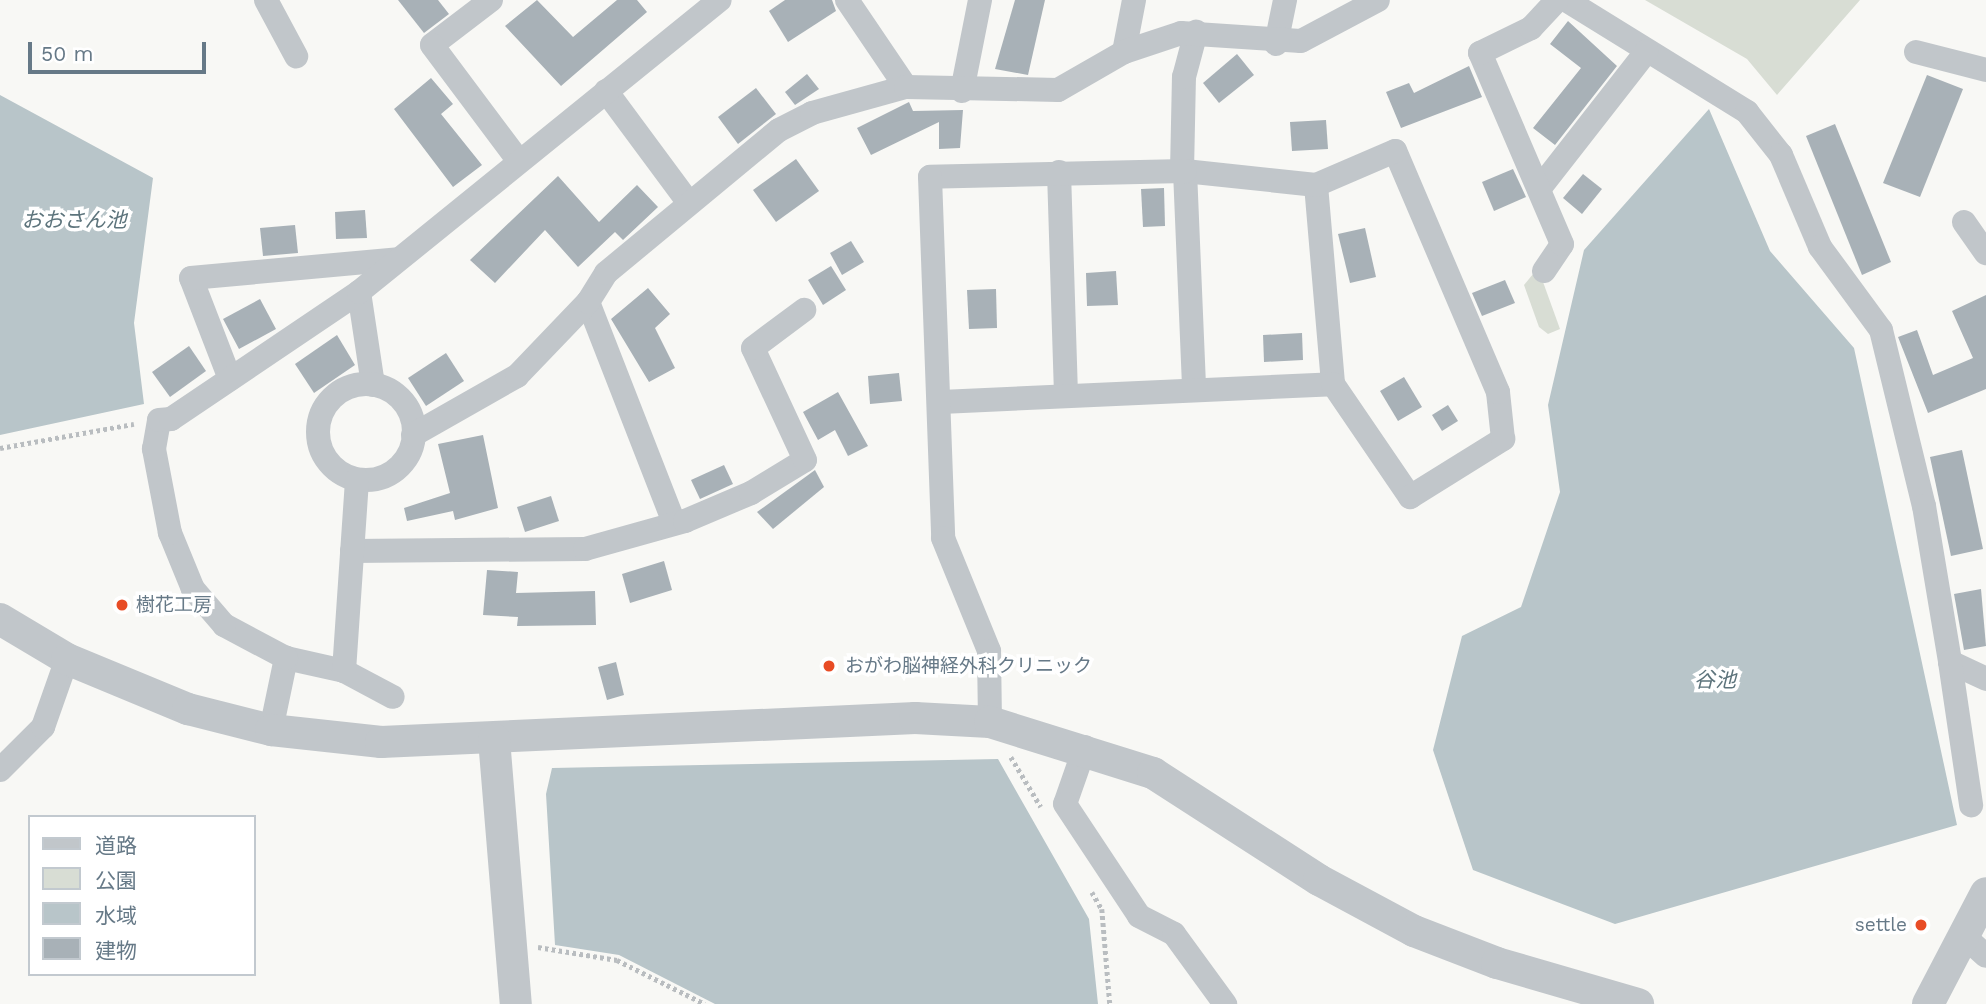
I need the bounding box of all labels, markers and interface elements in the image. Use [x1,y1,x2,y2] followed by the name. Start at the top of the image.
[32,28,210,72] scale bar
[41,41,93,66] text: 50 m
[22,207,126,233] water label: おおさん池
[136,594,212,616] place label: 樹花工房
[114,597,130,613] marker: 樹花工房
[845,655,1092,677] place label: おがわ脳神経外科クリニック
[819,656,839,676] marker: おがわ脳神経外科クリニック
[1694,667,1736,693] water label: 谷池
[28,815,256,976] legend
[95,833,137,858] text: 道路
[95,868,137,893] text: 公園
[95,903,137,928] text: 水域
[1855,914,1907,936] place label: settle
[1913,917,1929,933] marker: settle
[95,938,137,963] text: 建物

